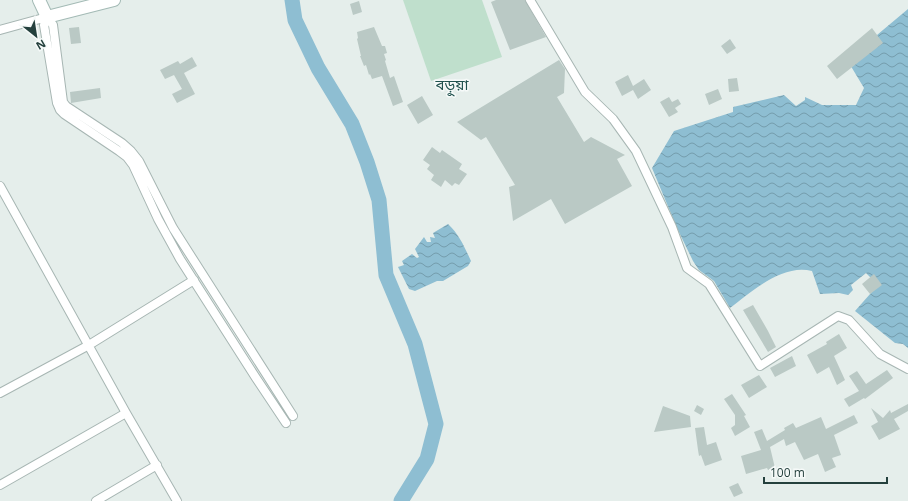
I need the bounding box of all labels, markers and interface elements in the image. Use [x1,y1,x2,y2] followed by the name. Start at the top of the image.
[16,16,56,56] north arrow
[34,36,49,54] text: N
[434,74,470,97] district label: বড়ুয়া
[764,459,887,485] scale bar
[770,464,805,481] text: 100 m

